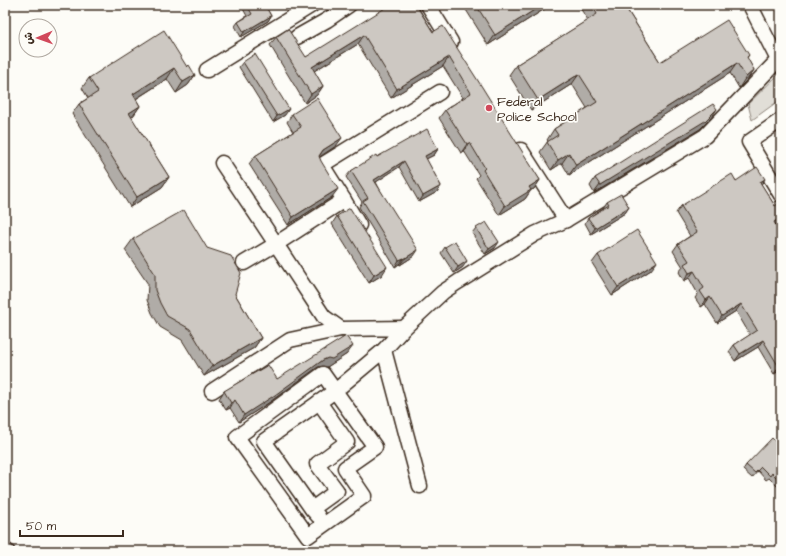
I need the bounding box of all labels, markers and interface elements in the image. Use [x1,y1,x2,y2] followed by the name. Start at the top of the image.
[18,18,58,58] north arrow
[21,32,36,45] text: ش
[497,93,577,126] place label: Federal Police School
[484,103,494,113] marker: Federal Police School
[20,512,123,538] scale bar
[26,518,57,535] text: 50 m

